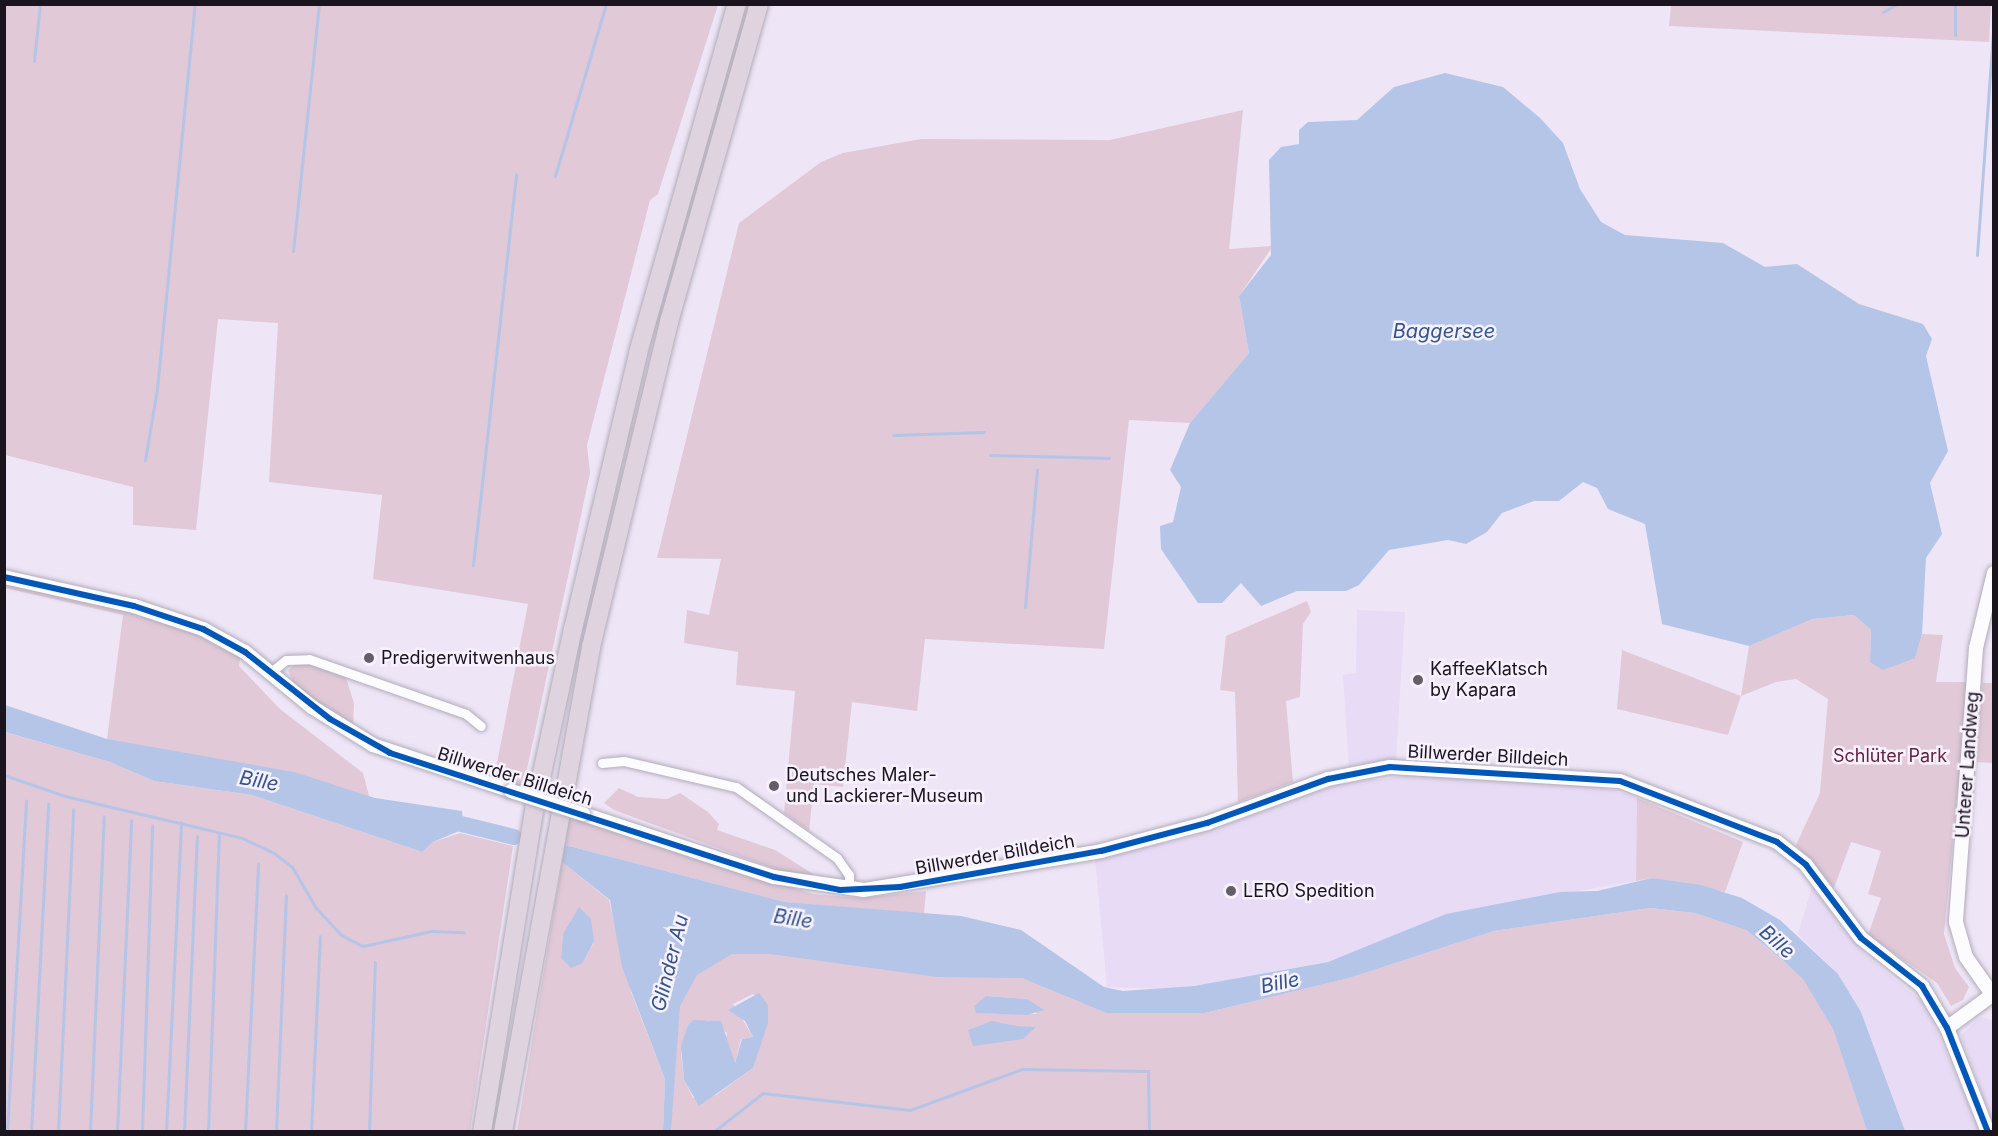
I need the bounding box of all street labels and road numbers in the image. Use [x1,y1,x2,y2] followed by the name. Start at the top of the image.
[1952,691,1984,839] street label: Unterer Landweg
[1407,741,1569,771] street label: Billwerder Billdeich
[435,743,595,811] street label: Billwerder Billdeich
[914,830,1076,880] street label: Billwerder Billdeich

